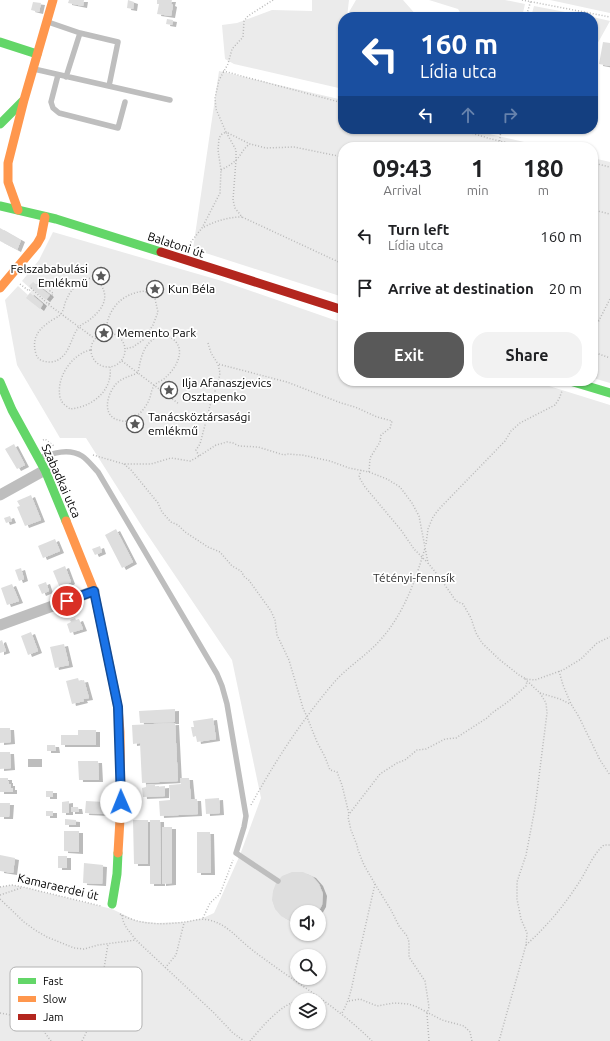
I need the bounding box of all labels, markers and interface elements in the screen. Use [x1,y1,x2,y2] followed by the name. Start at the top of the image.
[354,28,406,80] icon: left
[420,28,498,59] text: 160 m
[420,61,497,81] text: Lídia utca
[415,104,437,126] icon: left
[457,104,479,126] icon: ahead
[499,104,521,126] icon: right
[372,155,432,182] text: 09:43
[471,155,484,182] text: 1
[523,155,564,182] text: 180
[383,183,421,197] text: Arrival
[467,183,489,197] text: min
[538,183,549,197] text: m
[388,221,449,238] text: Turn left
[354,225,376,247] icon: left
[540,228,582,245] text: 160 m
[146,229,206,260] street label: Balatoni út
[388,238,443,252] text: Lídia utca
[11,262,88,289] place label: Felszababulási Emlékmü
[91,266,111,286] place icon: Felszababulási Emlékmü
[354,277,376,299] icon: arrive
[145,279,165,299] place icon: Kun Béla
[388,280,534,297] text: Arrive at destination
[549,280,582,297] text: 20 m
[168,282,215,295] place label: Kun Béla
[94,323,114,343] place icon: Memento Park
[117,326,196,339] place label: Memento Park
[354,332,464,378] button: Exit
[472,332,582,378] button: Share
[182,376,271,403] place label: Ilja Afanaszjevics Osztapenko
[159,380,179,400] place icon: Ilja Afanaszjevics Osztapenko
[148,410,250,437] place label: Tanácsköztársasági emlékmű
[125,414,145,434] place icon: Tanácsköztársasági emlékmű
[39,442,84,520] street label: Szabadkai utca
[373,571,455,584] park label: Tétényi-fennsík
[50,584,84,618] pin
[56,590,78,612] icon: arrive
[100,781,142,823] position arrow
[16,871,100,902] street label: Kamaraerdei út
[290,905,326,1029] map controls
[290,905,326,941] button: sound
[290,949,326,985] button: search
[10,967,142,1031] legend
[43,975,64,987] text: Fast
[43,993,67,1005] text: Slow
[290,993,326,1029] button: layers
[43,1011,64,1023] text: Jam

